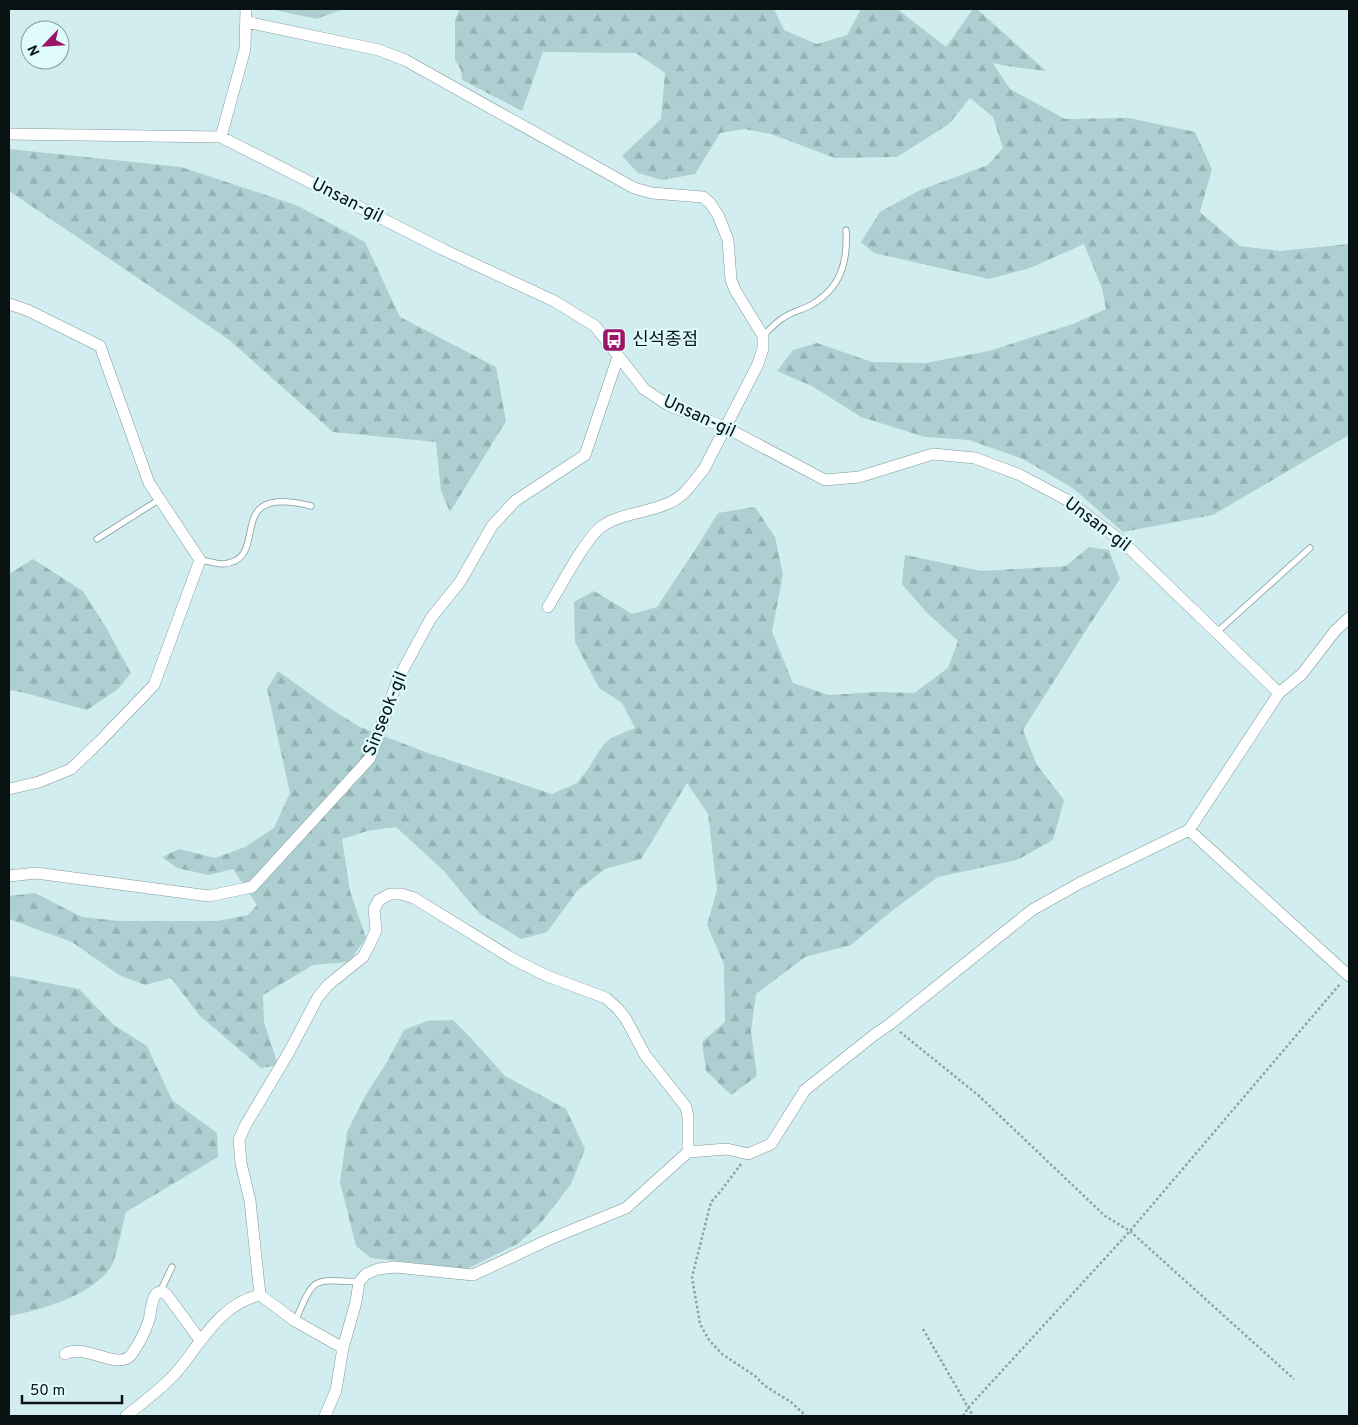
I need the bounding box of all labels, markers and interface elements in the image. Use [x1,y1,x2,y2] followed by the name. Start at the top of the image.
[20,20,70,70] north arrow
[25,42,44,58] text: N
[307,173,387,229] street label: Unsan-gil
[601,327,627,353] bus stop icon: 신석종점
[632,329,698,352] place label: 신석종점
[659,390,739,444] street label: Unsan-gil
[1059,493,1135,557] street label: Unsan-gil
[359,668,413,760] street label: Sinseok-gil
[22,1372,122,1404] scale bar
[30,1382,65,1401] text: 50 m

